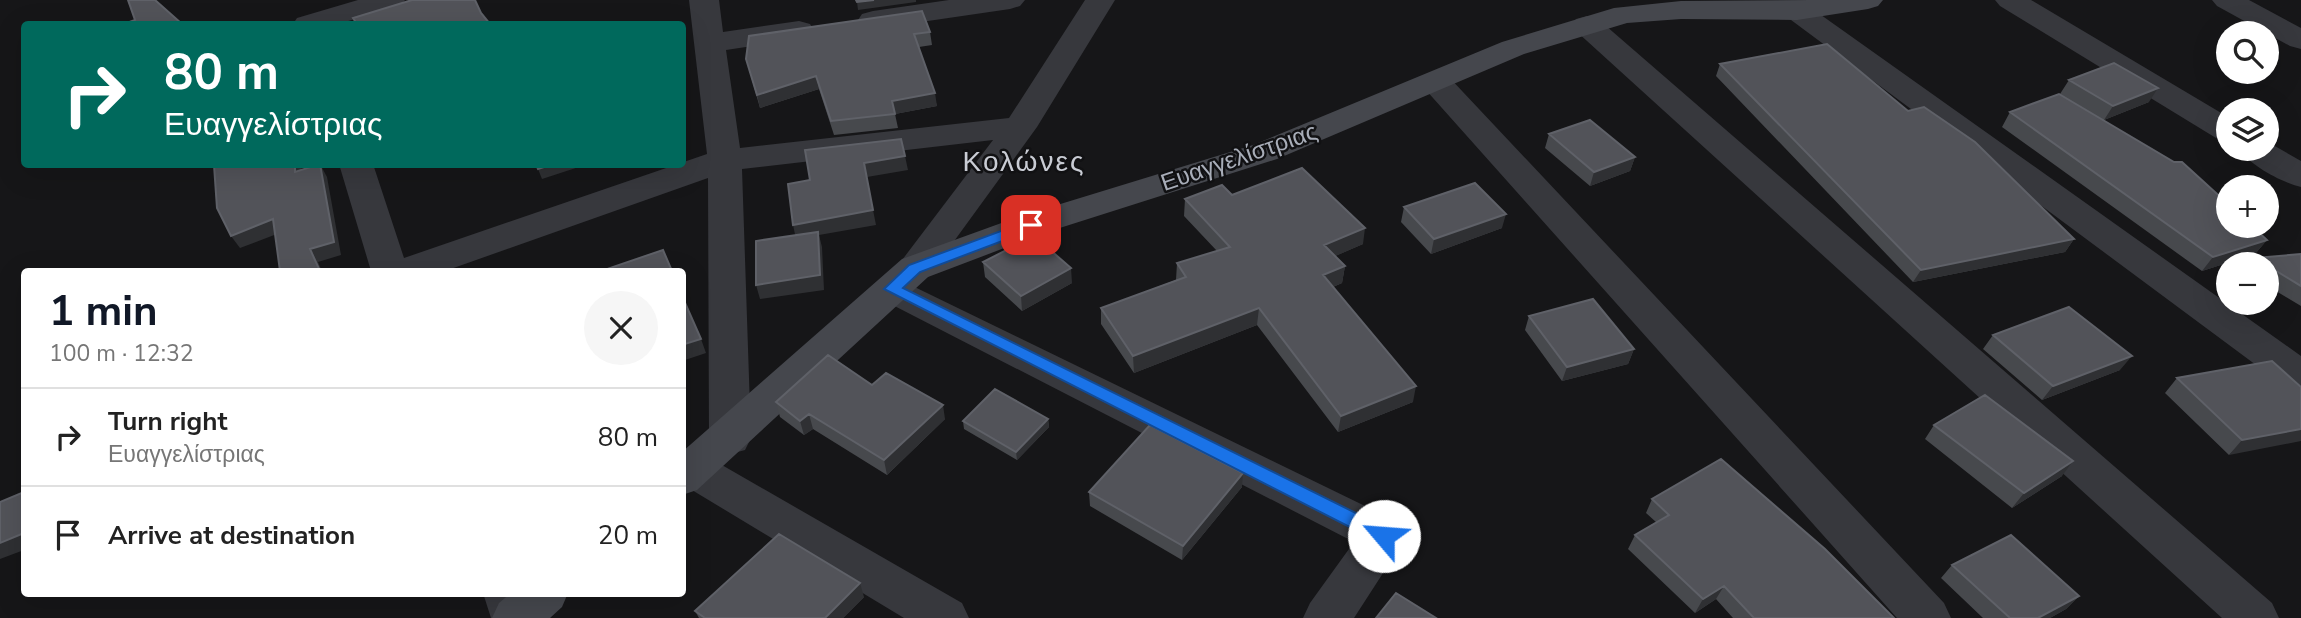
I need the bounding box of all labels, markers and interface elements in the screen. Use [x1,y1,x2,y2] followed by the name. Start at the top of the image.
[2216,21,2279,315] map controls
[2216,21,2279,84] button: search
[164,39,279,106] text: 80 m
[49,49,140,140] icon: right
[2216,98,2279,161] button: layers
[164,103,382,146] text: Ευαγγελίστριας
[1156,115,1322,199] street label: Ευαγγελίστριας
[963,143,1085,181] district label: Κολώνες
[2216,175,2279,238] button: +
[1001,195,1061,255] pin
[1012,206,1050,244] icon: arrive
[2216,252,2279,315] button: −
[49,283,158,340] text: 1 min
[584,291,658,365] button: close
[49,338,194,369] text: 100 m · 12:32
[108,404,227,439] text: Turn right
[49,418,87,456] icon: right
[598,420,658,455] text: 80 m
[108,439,265,470] text: Ευαγγελίστριας
[1347,499,1421,573] position arrow
[49,516,87,554] icon: arrive
[108,518,355,553] text: Arrive at destination
[598,518,658,553] text: 20 m

